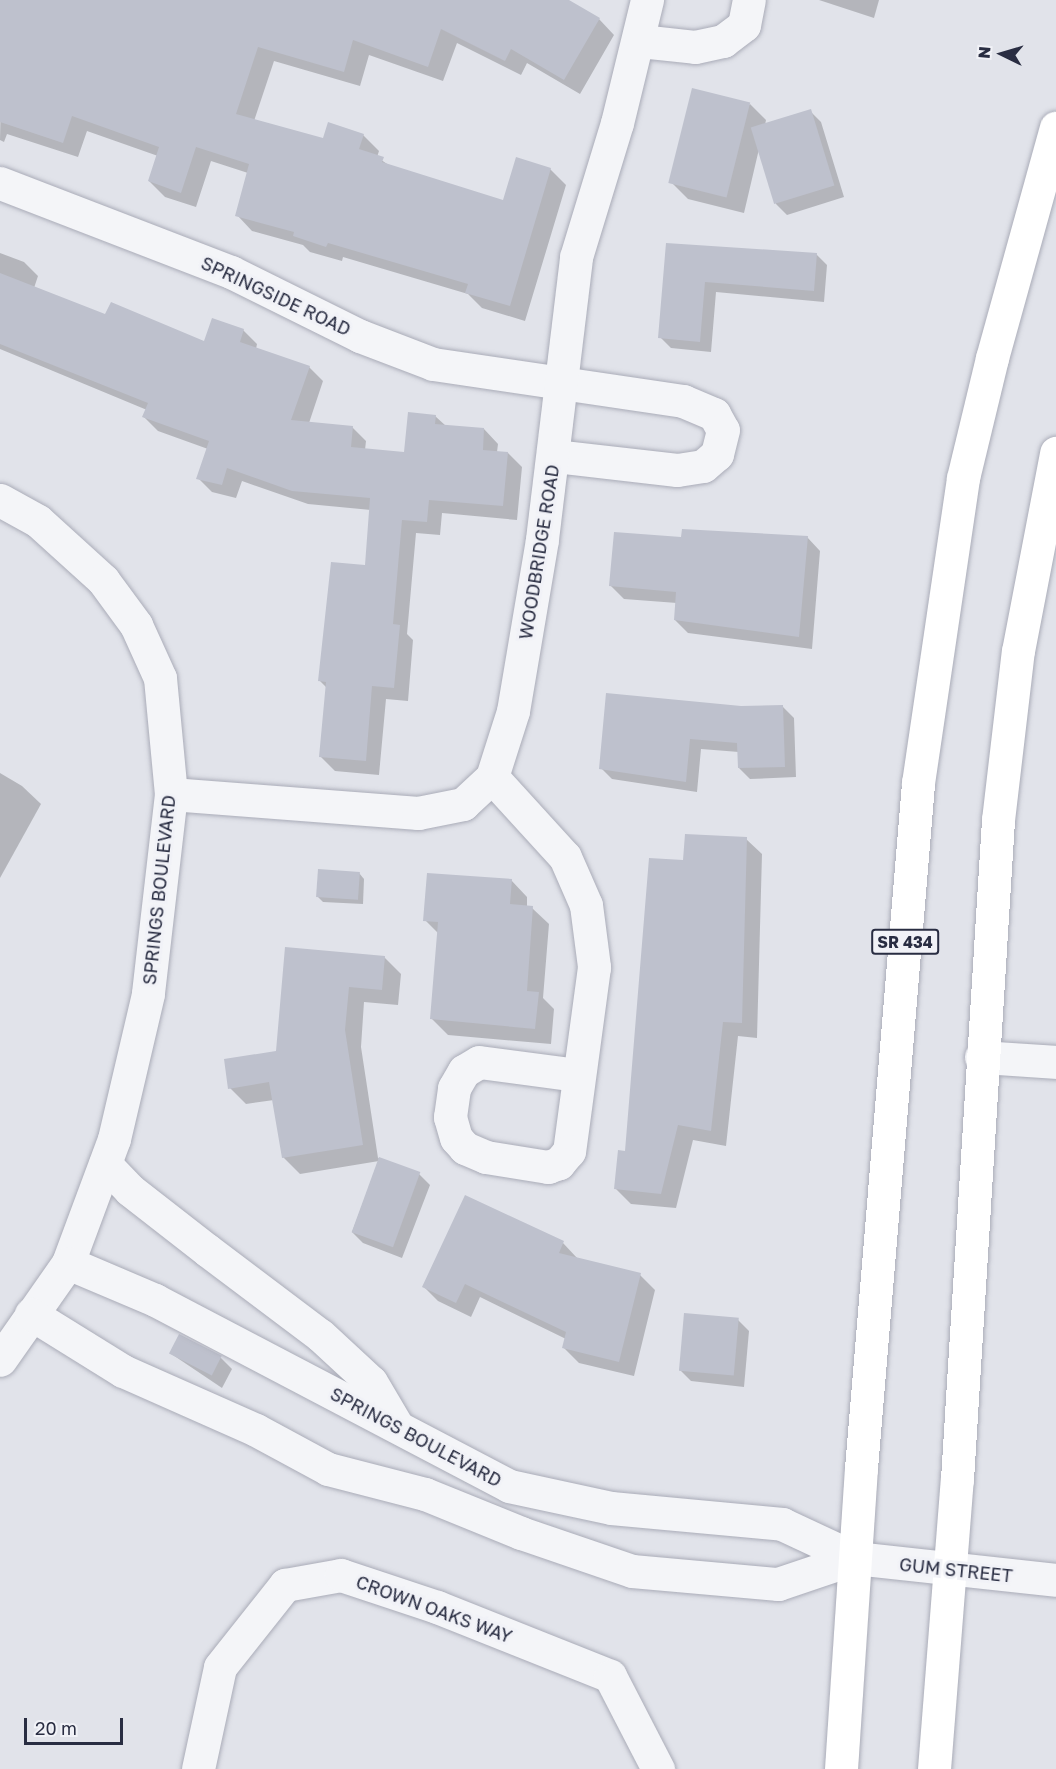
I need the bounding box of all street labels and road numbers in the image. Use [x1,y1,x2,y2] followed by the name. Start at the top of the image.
[198,252,354,340] street label: SPRINGSIDE ROAD
[514,463,564,641] street label: WOODBRIDGE ROAD
[138,794,180,986] street label: SPRINGS BOULEVARD
[870,929,940,955] road number: SR 434
[327,1383,505,1491] street label: SPRINGS BOULEVARD
[898,1553,1014,1587] street label: GUM STREET
[353,1571,515,1647] street label: CROWN OAKS WAY

